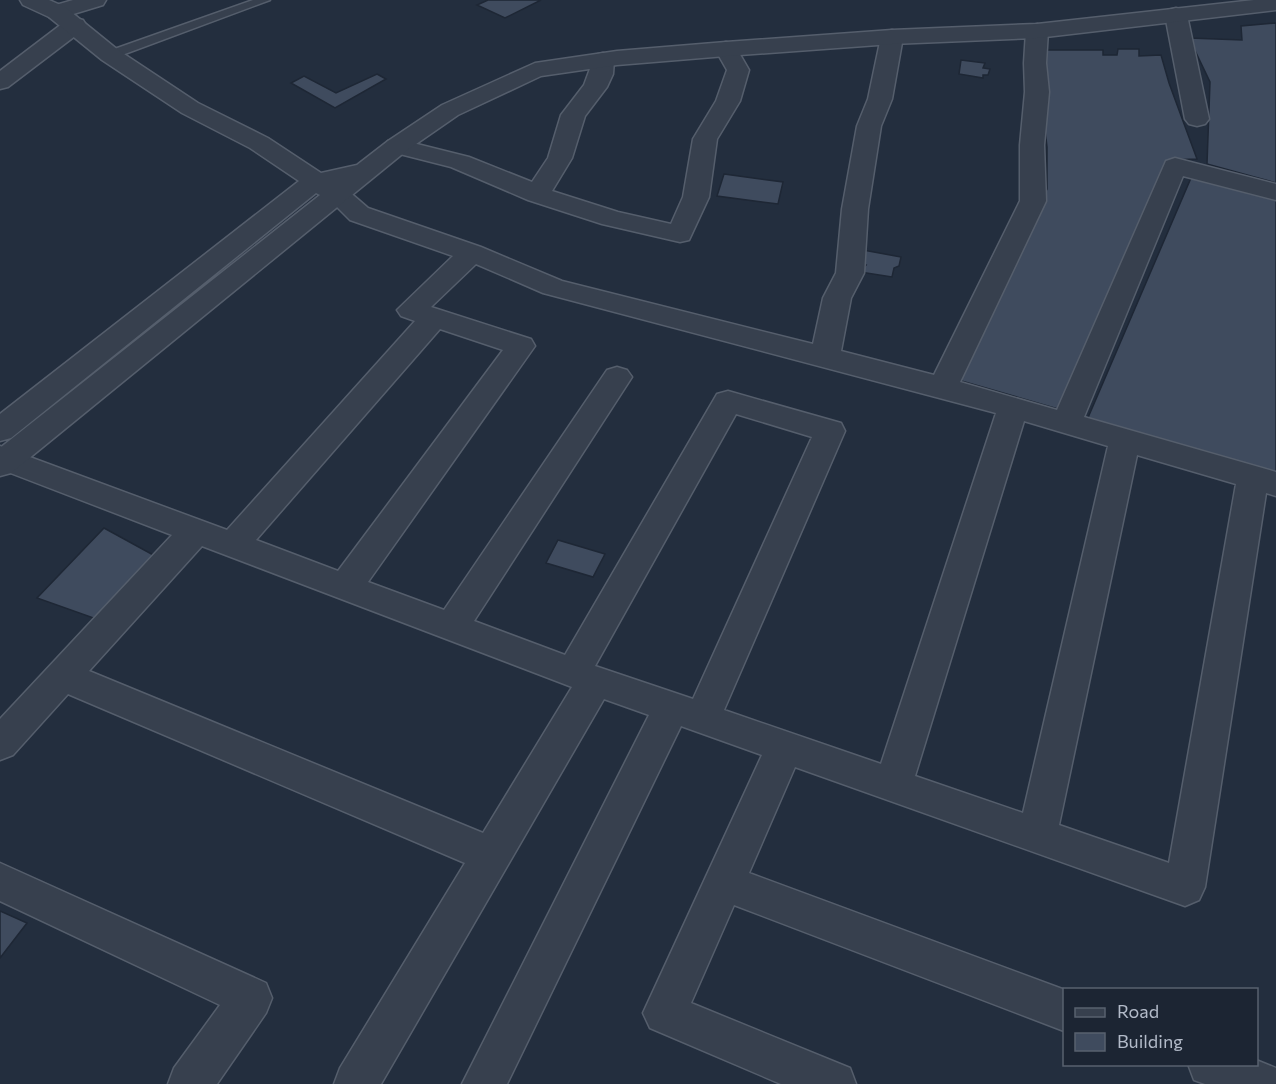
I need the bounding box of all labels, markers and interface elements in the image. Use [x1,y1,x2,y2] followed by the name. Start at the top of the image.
[1063,988,1258,1066] legend
[1117,1000,1159,1022] text: Road
[1117,1030,1183,1052] text: Building

